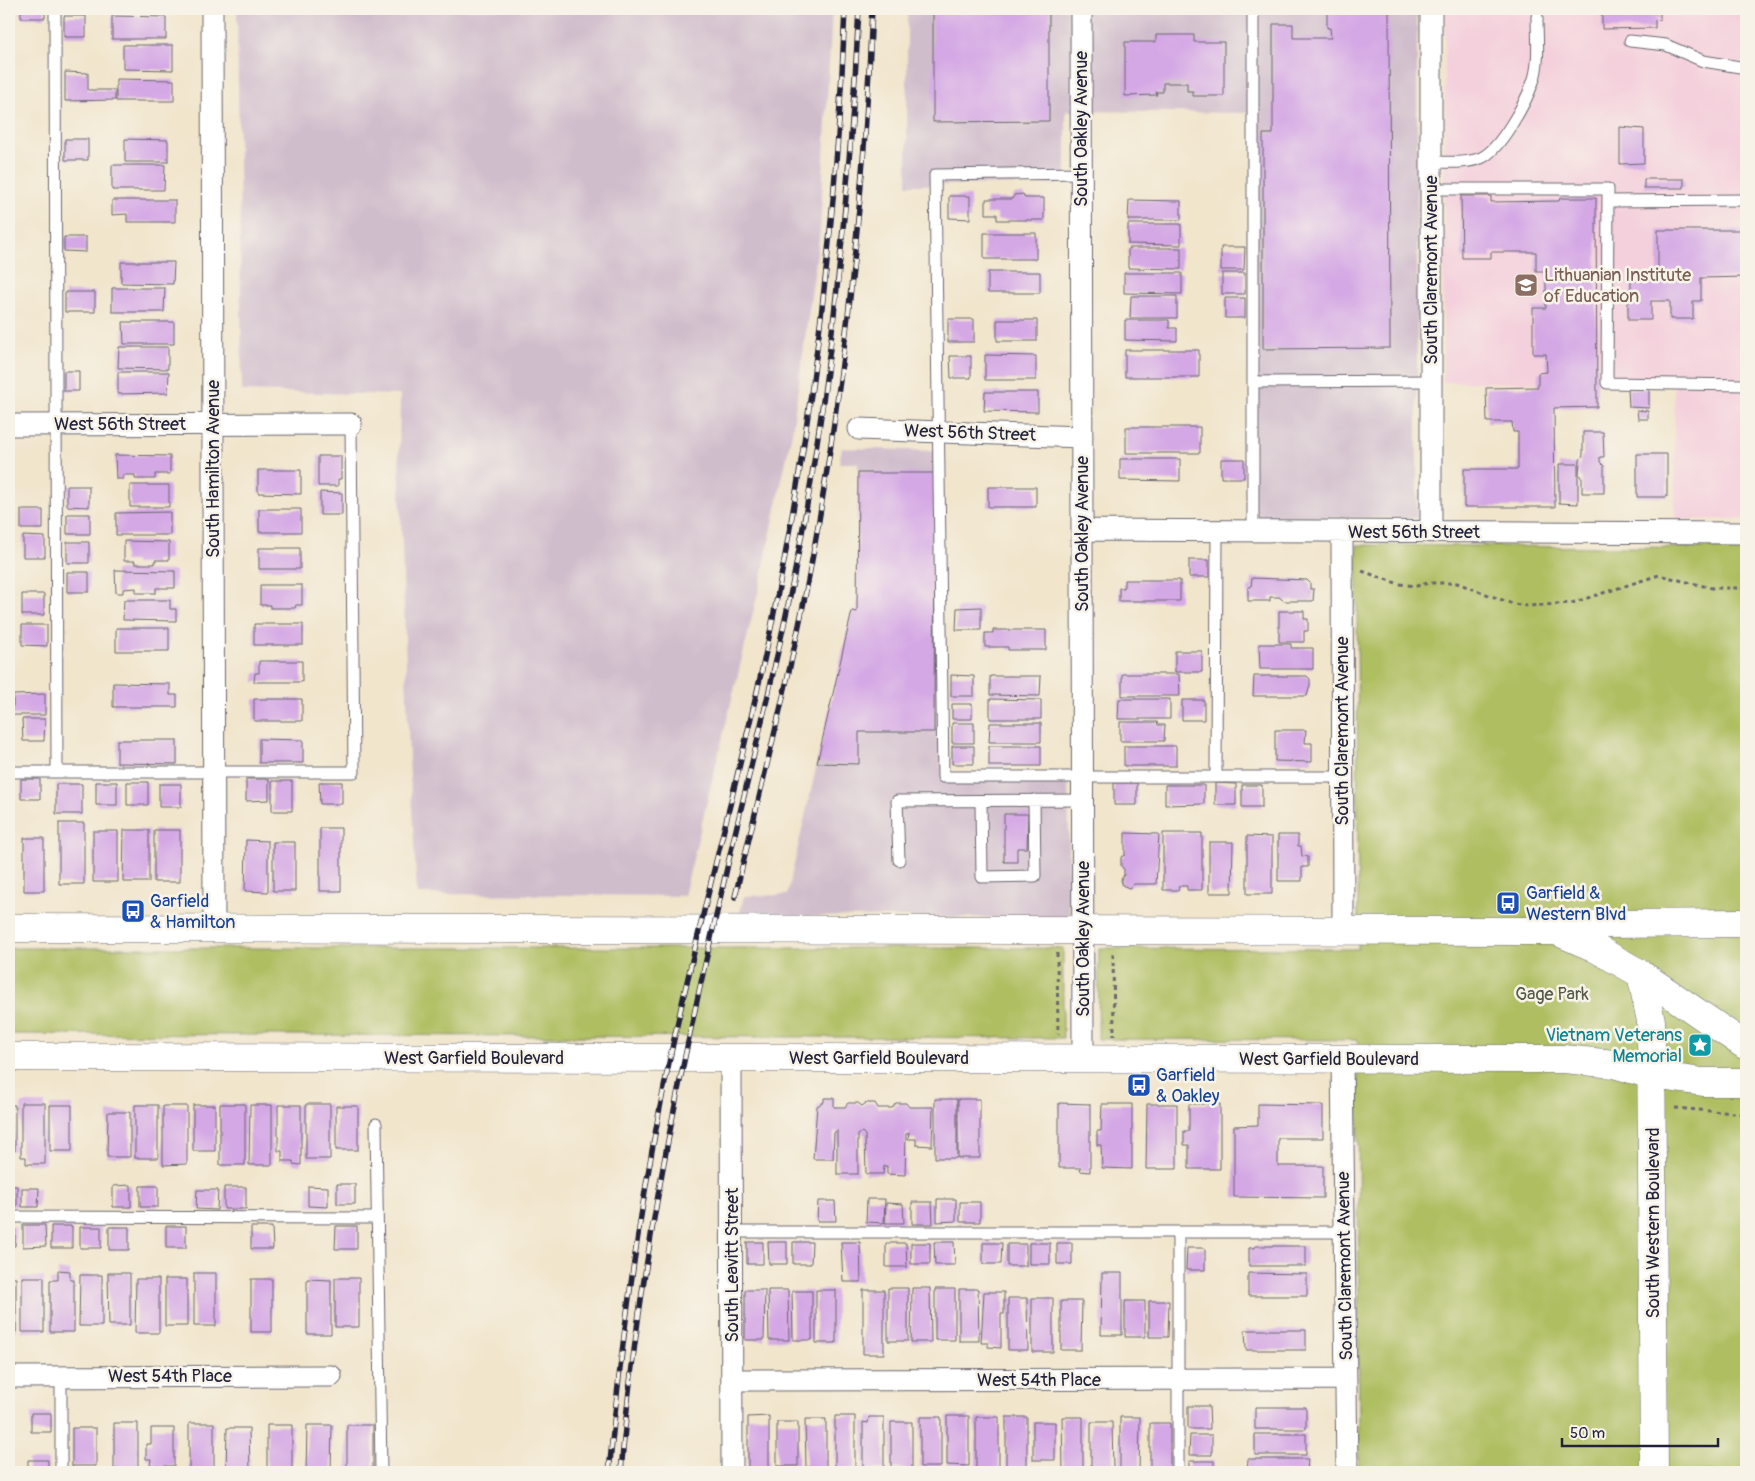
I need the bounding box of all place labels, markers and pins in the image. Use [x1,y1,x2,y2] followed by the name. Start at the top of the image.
[1544,264,1691,308] place label: Lithuanian Institute of Education
[1513,272,1539,298] school or university icon: Lithuanian Institute of Education
[1526,882,1626,926] place label: Garfield & Western Blvd
[150,890,235,934] place label: Garfield & Hamilton
[1495,890,1521,916] bus stop icon: Garfield & Western Blvd
[120,898,146,924] bus stop icon: Garfield & Hamilton
[1546,1024,1682,1068] place label: Vietnam Veterans Memorial
[1687,1032,1713,1058] place icon: Vietnam Veterans Memorial
[1156,1064,1220,1108] place label: Garfield & Oakley
[1126,1072,1152,1098] bus stop icon: Garfield & Oakley

